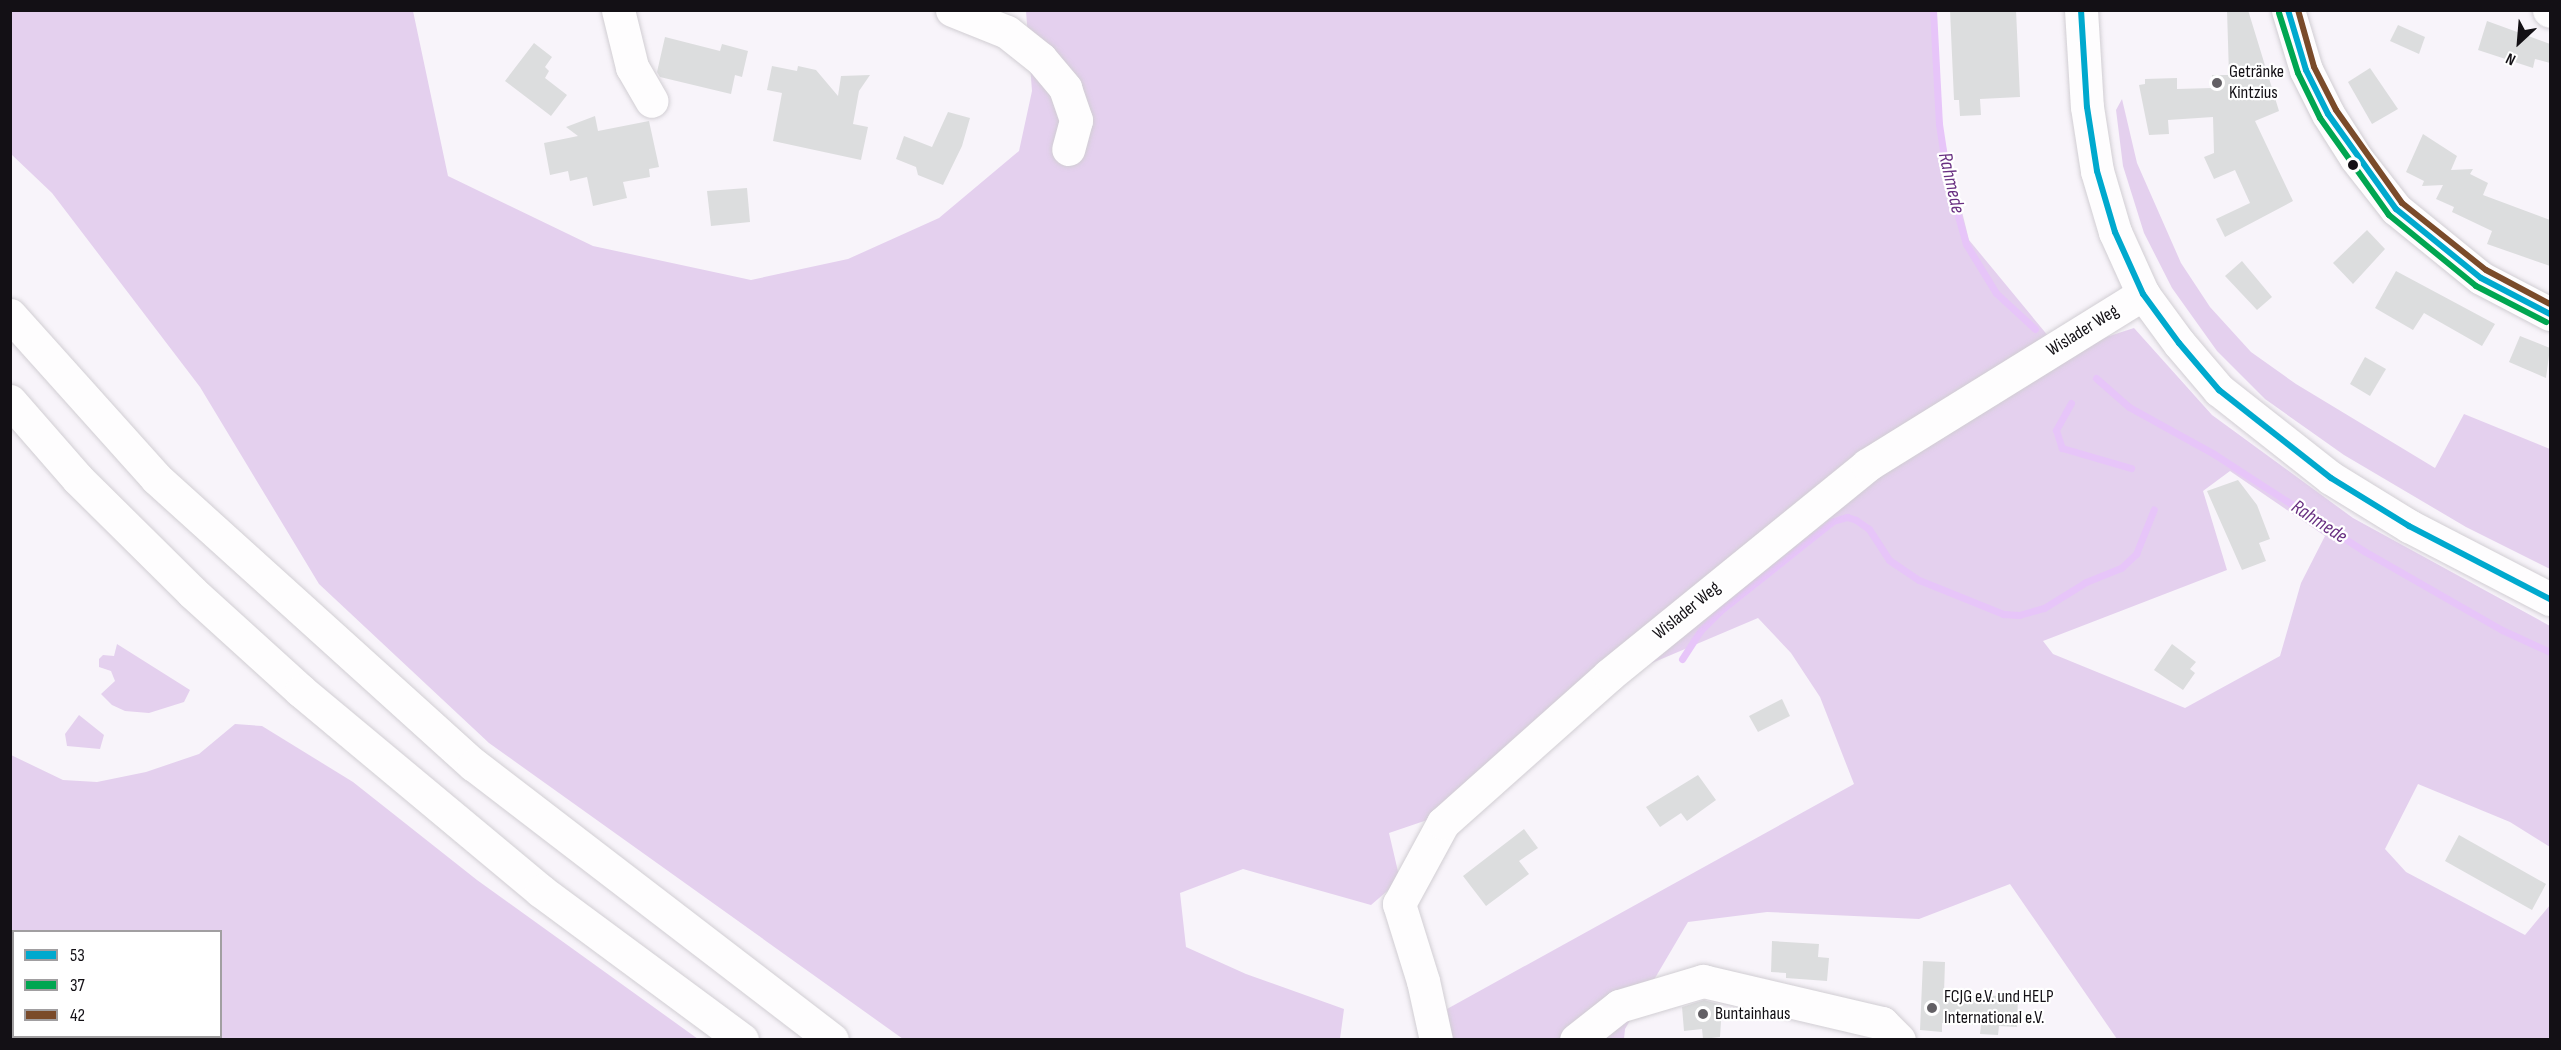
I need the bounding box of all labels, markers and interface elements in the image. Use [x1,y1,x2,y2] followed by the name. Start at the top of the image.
[2489,12,2549,72] north arrow
[2503,48,2519,69] text: N
[2229,62,2284,104] place label: Getränke Kintzius
[2210,76,2224,90] marker: Getränke Kintzius
[1932,150,1970,216] water label: Rahmede
[2347,159,2359,171] unlabelled marker
[2043,301,2123,361] street label: Wislader Weg
[2287,495,2351,549] water label: Rahmede
[1649,577,1725,645] street label: Wislader Weg
[12,930,222,1038] legend
[70,945,85,966] text: 53
[70,975,85,996] text: 37
[1944,987,2054,1030] place label: FCJG e.V. und HELP International e.V.
[1925,1001,1939,1015] marker: FCJG e.V. und HELP International e.V.
[1715,1003,1790,1025] place label: Buntainhaus
[70,1005,85,1026] text: 42
[1696,1007,1710,1021] marker: Buntainhaus

